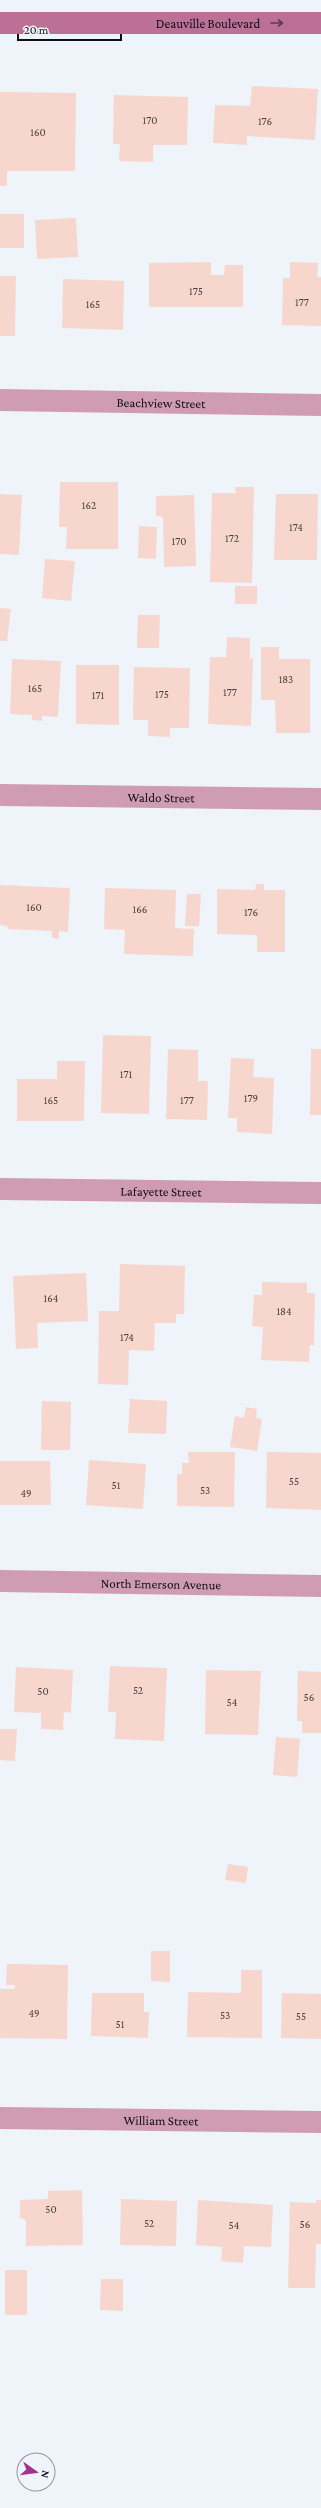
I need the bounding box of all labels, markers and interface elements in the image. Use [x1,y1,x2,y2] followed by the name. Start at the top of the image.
[18,16,121,42] scale bar
[156,16,260,31] street label: Deauville Boulevard
[270,19,283,27] one-way arrow
[24,23,49,37] text: 20 m
[143,114,157,126] house number: 170
[258,115,272,127] house number: 176
[30,126,46,138] house number: 160
[189,285,203,297] house number: 175
[295,296,309,308] house number: 177
[86,298,100,310] house number: 165
[116,394,206,411] street label: Beachview Street
[82,499,96,511] house number: 162
[289,521,303,533] house number: 174
[225,532,239,544] house number: 172
[172,535,186,547] house number: 170
[279,673,293,685] house number: 183
[28,682,42,694] house number: 165
[223,686,237,698] house number: 177
[155,688,169,700] house number: 175
[92,689,105,701] house number: 171
[127,789,195,805] street label: Waldo Street
[26,901,42,913] house number: 160
[133,903,147,915] house number: 166
[244,906,258,918] house number: 176
[120,1068,133,1080] house number: 171
[244,1092,258,1104] house number: 179
[44,1094,58,1106] house number: 165
[180,1094,194,1106] house number: 177
[120,1183,202,1199] street label: Lafayette Street
[44,1292,59,1304] house number: 164
[276,1305,292,1317] house number: 184
[120,1331,134,1343] house number: 174
[289,1475,299,1487] house number: 55
[112,1479,121,1491] house number: 51
[200,1484,210,1496] house number: 53
[20,1487,32,1499] house number: 49
[101,1575,222,1592] street label: North Emerson Avenue
[133,1684,143,1696] house number: 52
[37,1685,49,1697] house number: 50
[304,1691,314,1703] house number: 56
[227,1696,238,1708] house number: 54
[28,2007,40,2019] house number: 49
[220,2009,230,2021] house number: 53
[296,2010,306,2022] house number: 55
[116,2018,125,2030] house number: 51
[123,2112,199,2128] street label: William Street
[45,2203,57,2215] house number: 50
[144,2217,154,2229] house number: 52
[300,2218,310,2230] house number: 56
[229,2219,240,2231] house number: 54
[16,2452,56,2492] north arrow
[39,2469,52,2480] text: N

